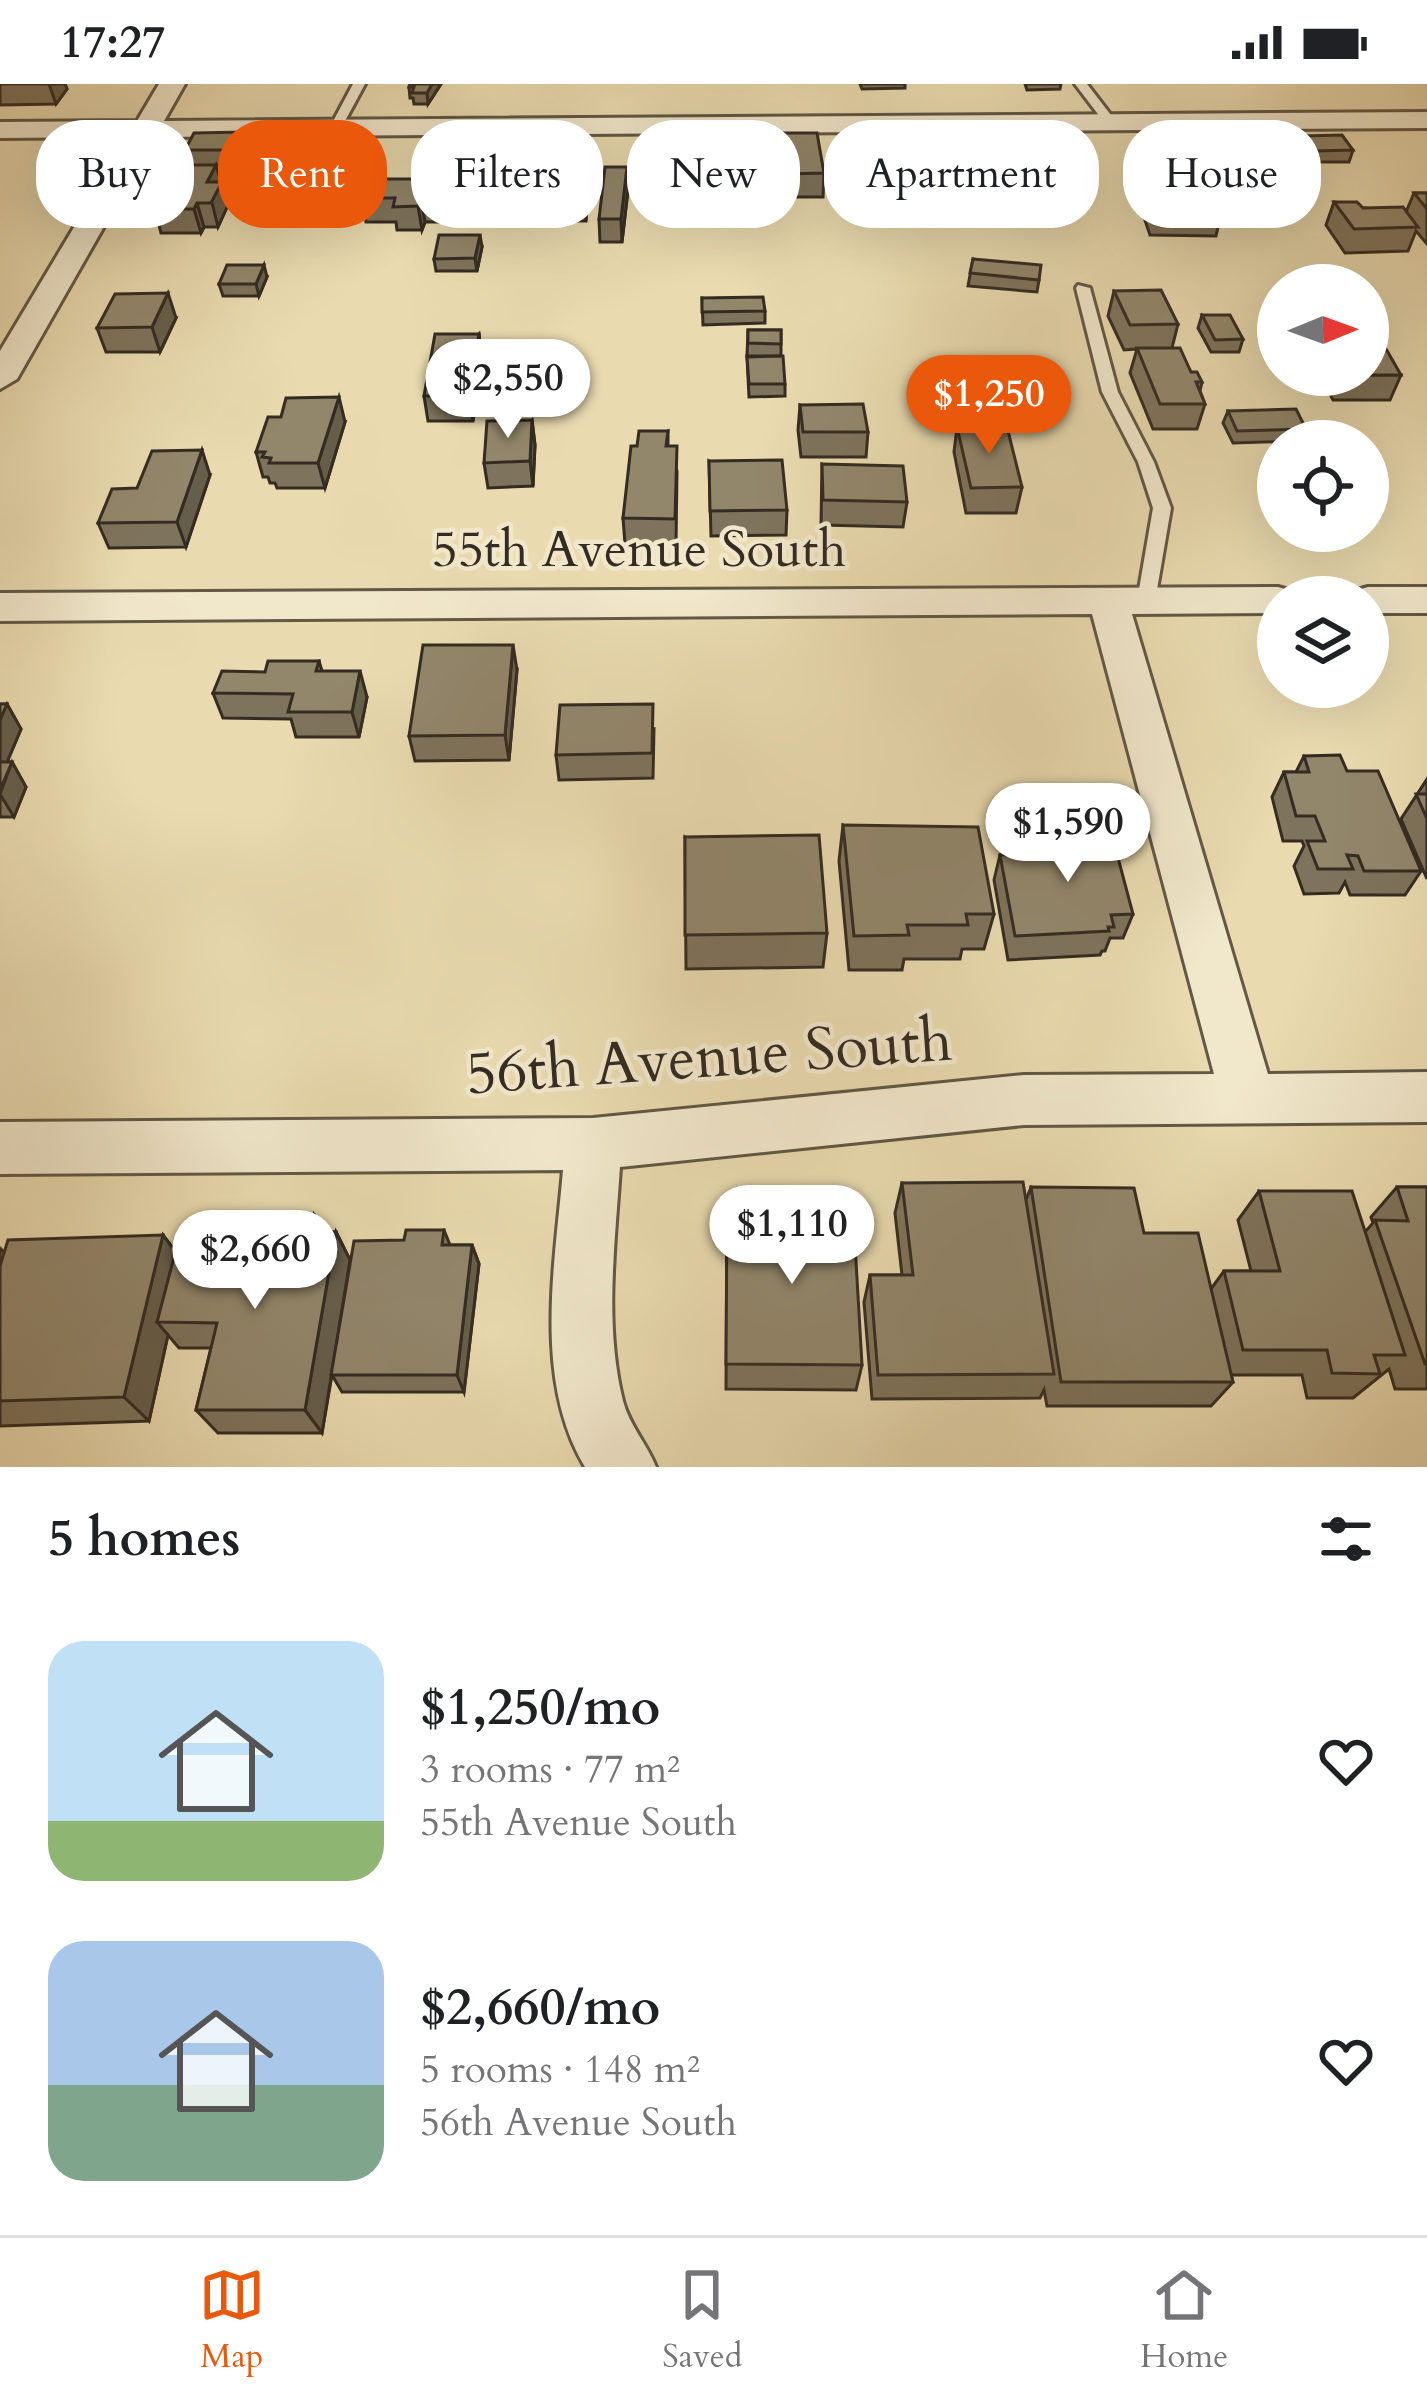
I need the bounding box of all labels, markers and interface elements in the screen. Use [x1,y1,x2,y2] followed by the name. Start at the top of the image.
[60,12,165,73] text: 17:27
[36,120,194,228] chip: Buy
[218,120,387,228] chip: Rent
[411,120,603,228] chip: Filters
[627,120,800,228] chip: New
[824,120,1099,228] chip: Apartment
[1123,120,1321,228] chip: House
[1257,264,1389,396] north arrow
[1257,264,1389,708] map controls
[410,339,606,441] pin: $2,550
[452,351,564,404] text: $2,550
[891,355,1087,457] pin: $1,250
[933,367,1045,420] text: $1,250
[1257,420,1389,552] button: locate
[432,515,846,585] street label: 55th Avenue South
[1257,576,1389,708] button: layers
[970,783,1166,885] pin: $1,590
[1012,795,1124,848] text: $1,590
[463,1001,955,1115] street label: 56th Avenue South
[694,1185,890,1287] pin: $1,110
[736,1197,848,1250] text: $1,110
[157,1210,353,1312] pin: $2,660
[199,1222,311,1275] text: $2,660
[48,1504,240,1574] text: 5 homes
[1313,1506,1379,1572] icon: filters
[420,1673,660,1743] text: $1,250/mo
[144,1689,288,1833] icon: home
[1313,1728,1379,1794] icon: heart
[420,1743,680,1796] text: 3 rooms · 77 m²
[420,1796,737,1849] text: 55th Avenue South
[420,1973,660,2043] text: $2,660/mo
[144,1989,288,2133] icon: home
[1313,2028,1379,2094] icon: heart
[420,2043,700,2096] text: 5 rooms · 148 m²
[420,2096,737,2149] text: 56th Avenue South
[199,2262,265,2379] tab: Map
[662,2262,742,2379] tab: Saved
[1140,2262,1228,2379] tab: Home

